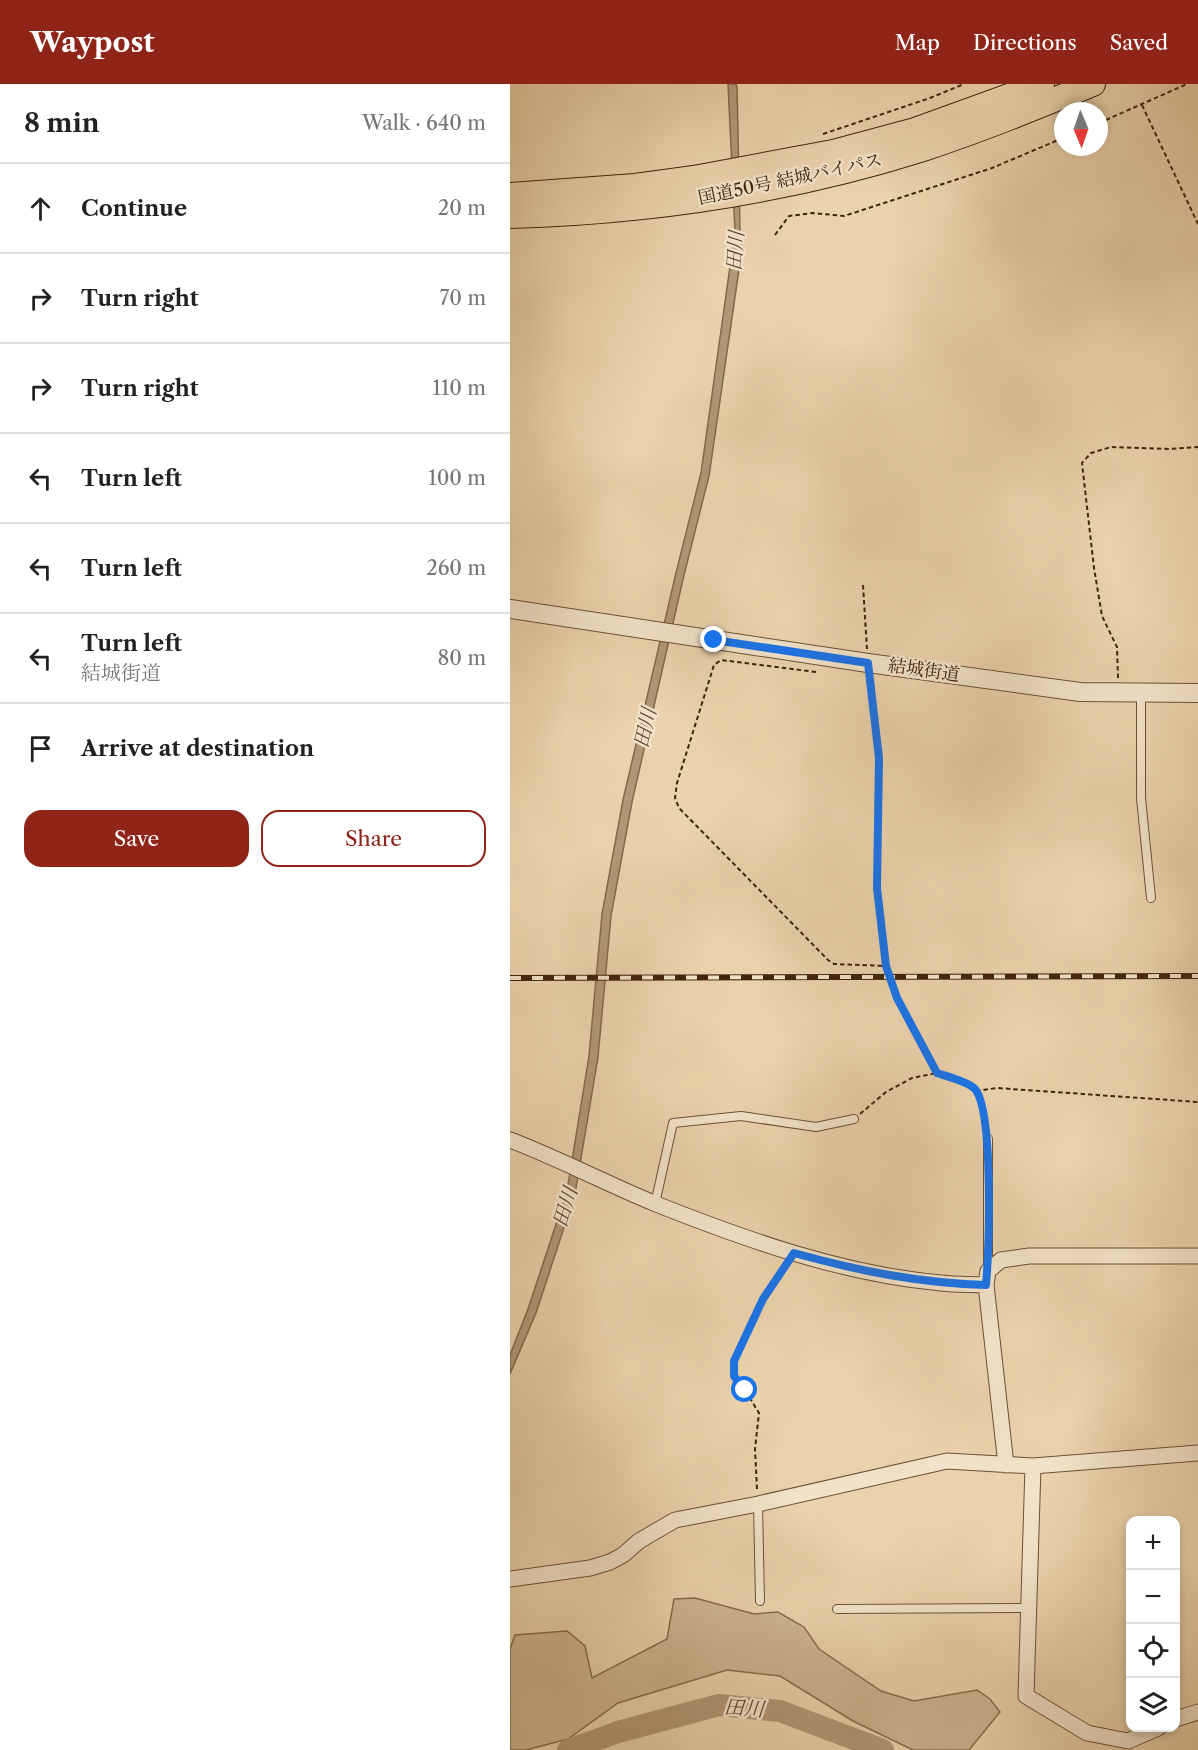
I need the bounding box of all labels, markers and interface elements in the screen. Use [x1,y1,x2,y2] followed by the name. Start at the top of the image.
[30,25,154,59] text: Waypost
[895,30,940,55] text: Map
[973,30,1077,55] text: Directions
[1110,30,1168,55] text: Saved
[1054,102,1108,156] north arrow
[24,107,100,139] text: 8 min
[362,111,486,135] text: Walk · 640 m
[696,149,884,209] street label: 国道50号 結城バイパス
[24,192,57,225] icon: ahead
[81,195,187,222] text: Continue
[438,196,486,220] text: 20 m
[722,228,749,272] water label: 田川
[24,282,57,315] icon: right
[81,285,199,312] text: Turn right
[440,286,486,310] text: 70 m
[24,372,57,405] icon: right
[81,375,199,402] text: Turn right
[433,376,486,400] text: 110 m
[24,462,57,495] icon: left
[81,465,182,492] text: Turn left
[428,466,486,490] text: 100 m
[24,552,57,585] icon: left
[81,555,182,582] text: Turn left
[426,556,486,580] text: 260 m
[700,626,726,652] route end
[81,630,182,657] text: Turn left
[24,642,57,675] icon: left
[438,646,486,670] text: 80 m
[887,654,961,686] street label: 結城街道
[81,661,161,685] text: 結城街道
[629,704,662,750] water label: 田川
[24,732,57,765] icon: arrive
[81,735,314,762] text: Arrive at destination
[24,810,249,867] button: Save
[261,810,486,867] button: Share
[548,1182,583,1230] water label: 田川
[731,1376,757,1402] route start
[1126,1516,1180,1732] map controls
[1126,1516,1180,1570] button: +
[1126,1570,1180,1624] button: −
[1126,1624,1180,1678] button: locate
[1126,1678,1180,1732] button: layers
[723,1695,767,1722] water label: 田川

